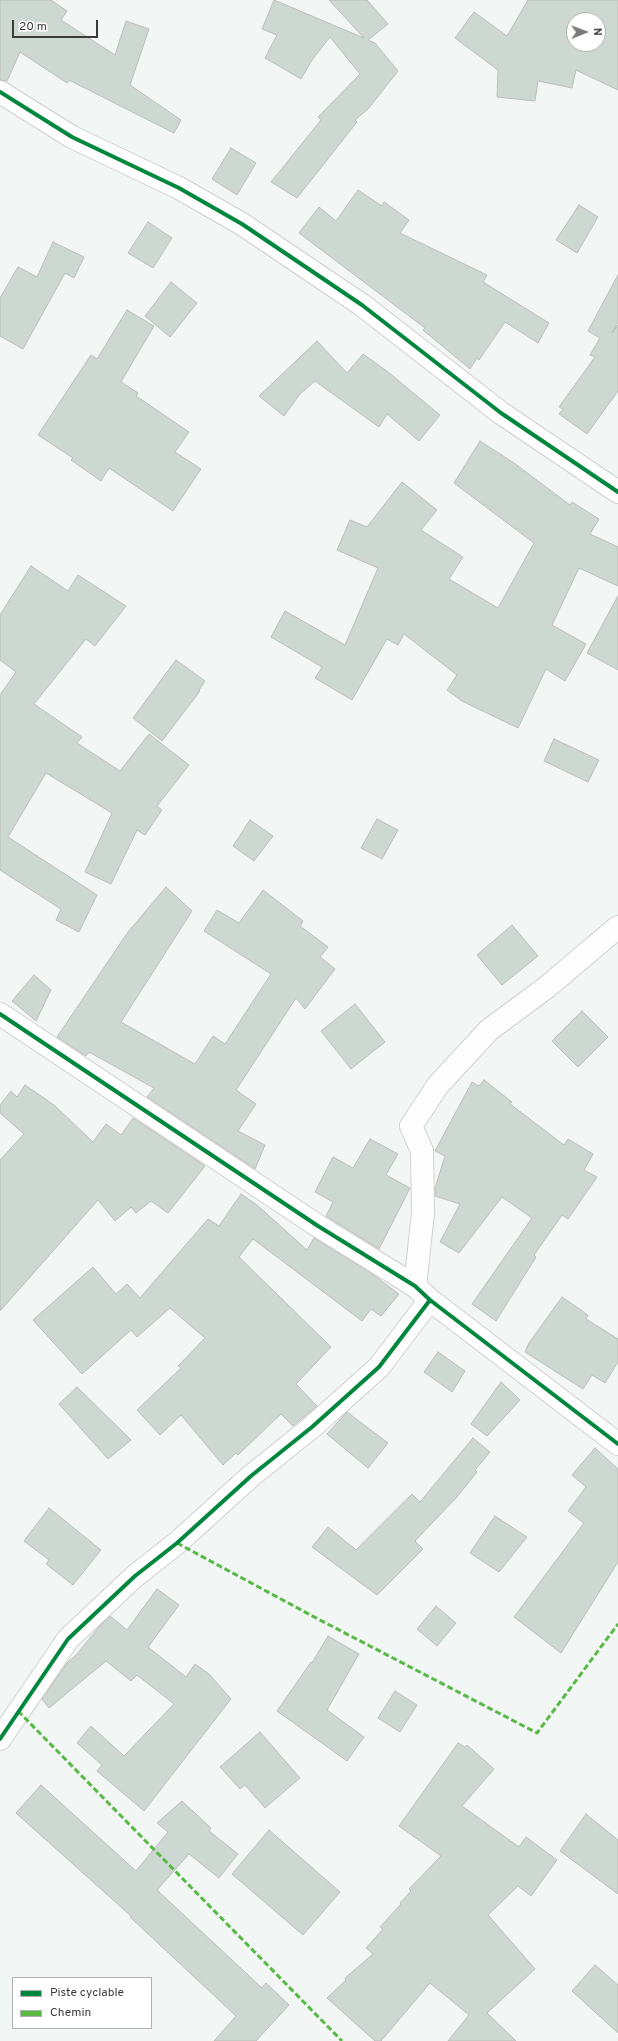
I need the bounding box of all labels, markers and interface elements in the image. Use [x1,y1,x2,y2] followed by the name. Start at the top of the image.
[14,12,100,38] scale bar
[566,12,606,52] north arrow
[19,19,47,35] text: 20 m
[590,28,604,36] text: N
[12,1977,152,2029] legend
[50,1985,124,2001] text: Piste cyclable
[50,2005,91,2021] text: Chemin

